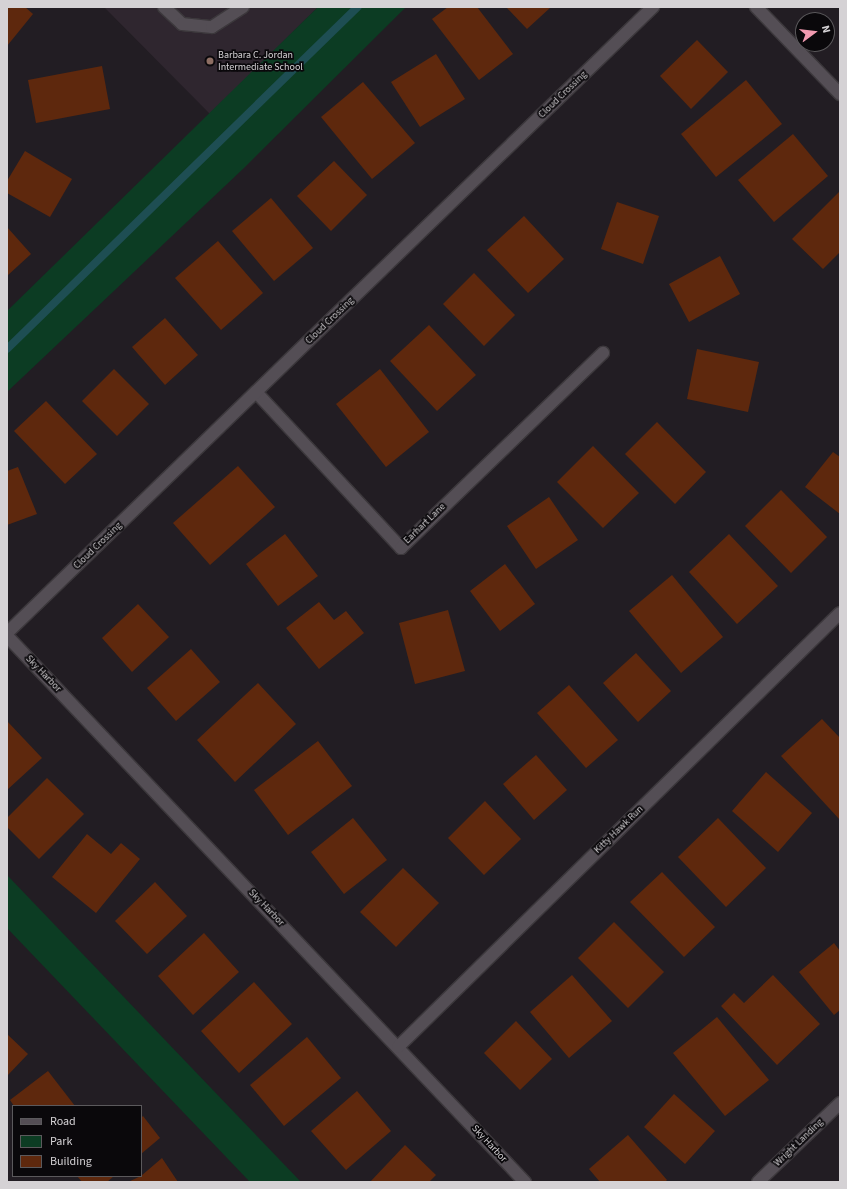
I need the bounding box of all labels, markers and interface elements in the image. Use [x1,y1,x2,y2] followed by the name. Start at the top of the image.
[795,12,835,52] north arrow
[818,24,834,34] text: N
[218,49,303,72] place label: Barbara C. Jordan Intermediate School
[205,56,215,66] marker: Barbara C. Jordan Intermediate School
[536,69,590,121] street label: Cloud Crossing
[303,295,357,347] street label: Cloud Crossing
[402,501,448,547] street label: Earhart Lane
[71,520,125,572] street label: Cloud Crossing
[23,653,63,695] street label: Sky Harbor
[592,804,646,856] street label: Kitty Hawk Run
[246,887,286,929] street label: Sky Harbor
[12,1105,142,1177] legend
[50,1113,76,1130] text: Road
[772,1117,826,1169] street label: Wright Landing
[469,1123,509,1165] street label: Sky Harbor
[50,1133,72,1150] text: Park
[50,1153,92,1170] text: Building

